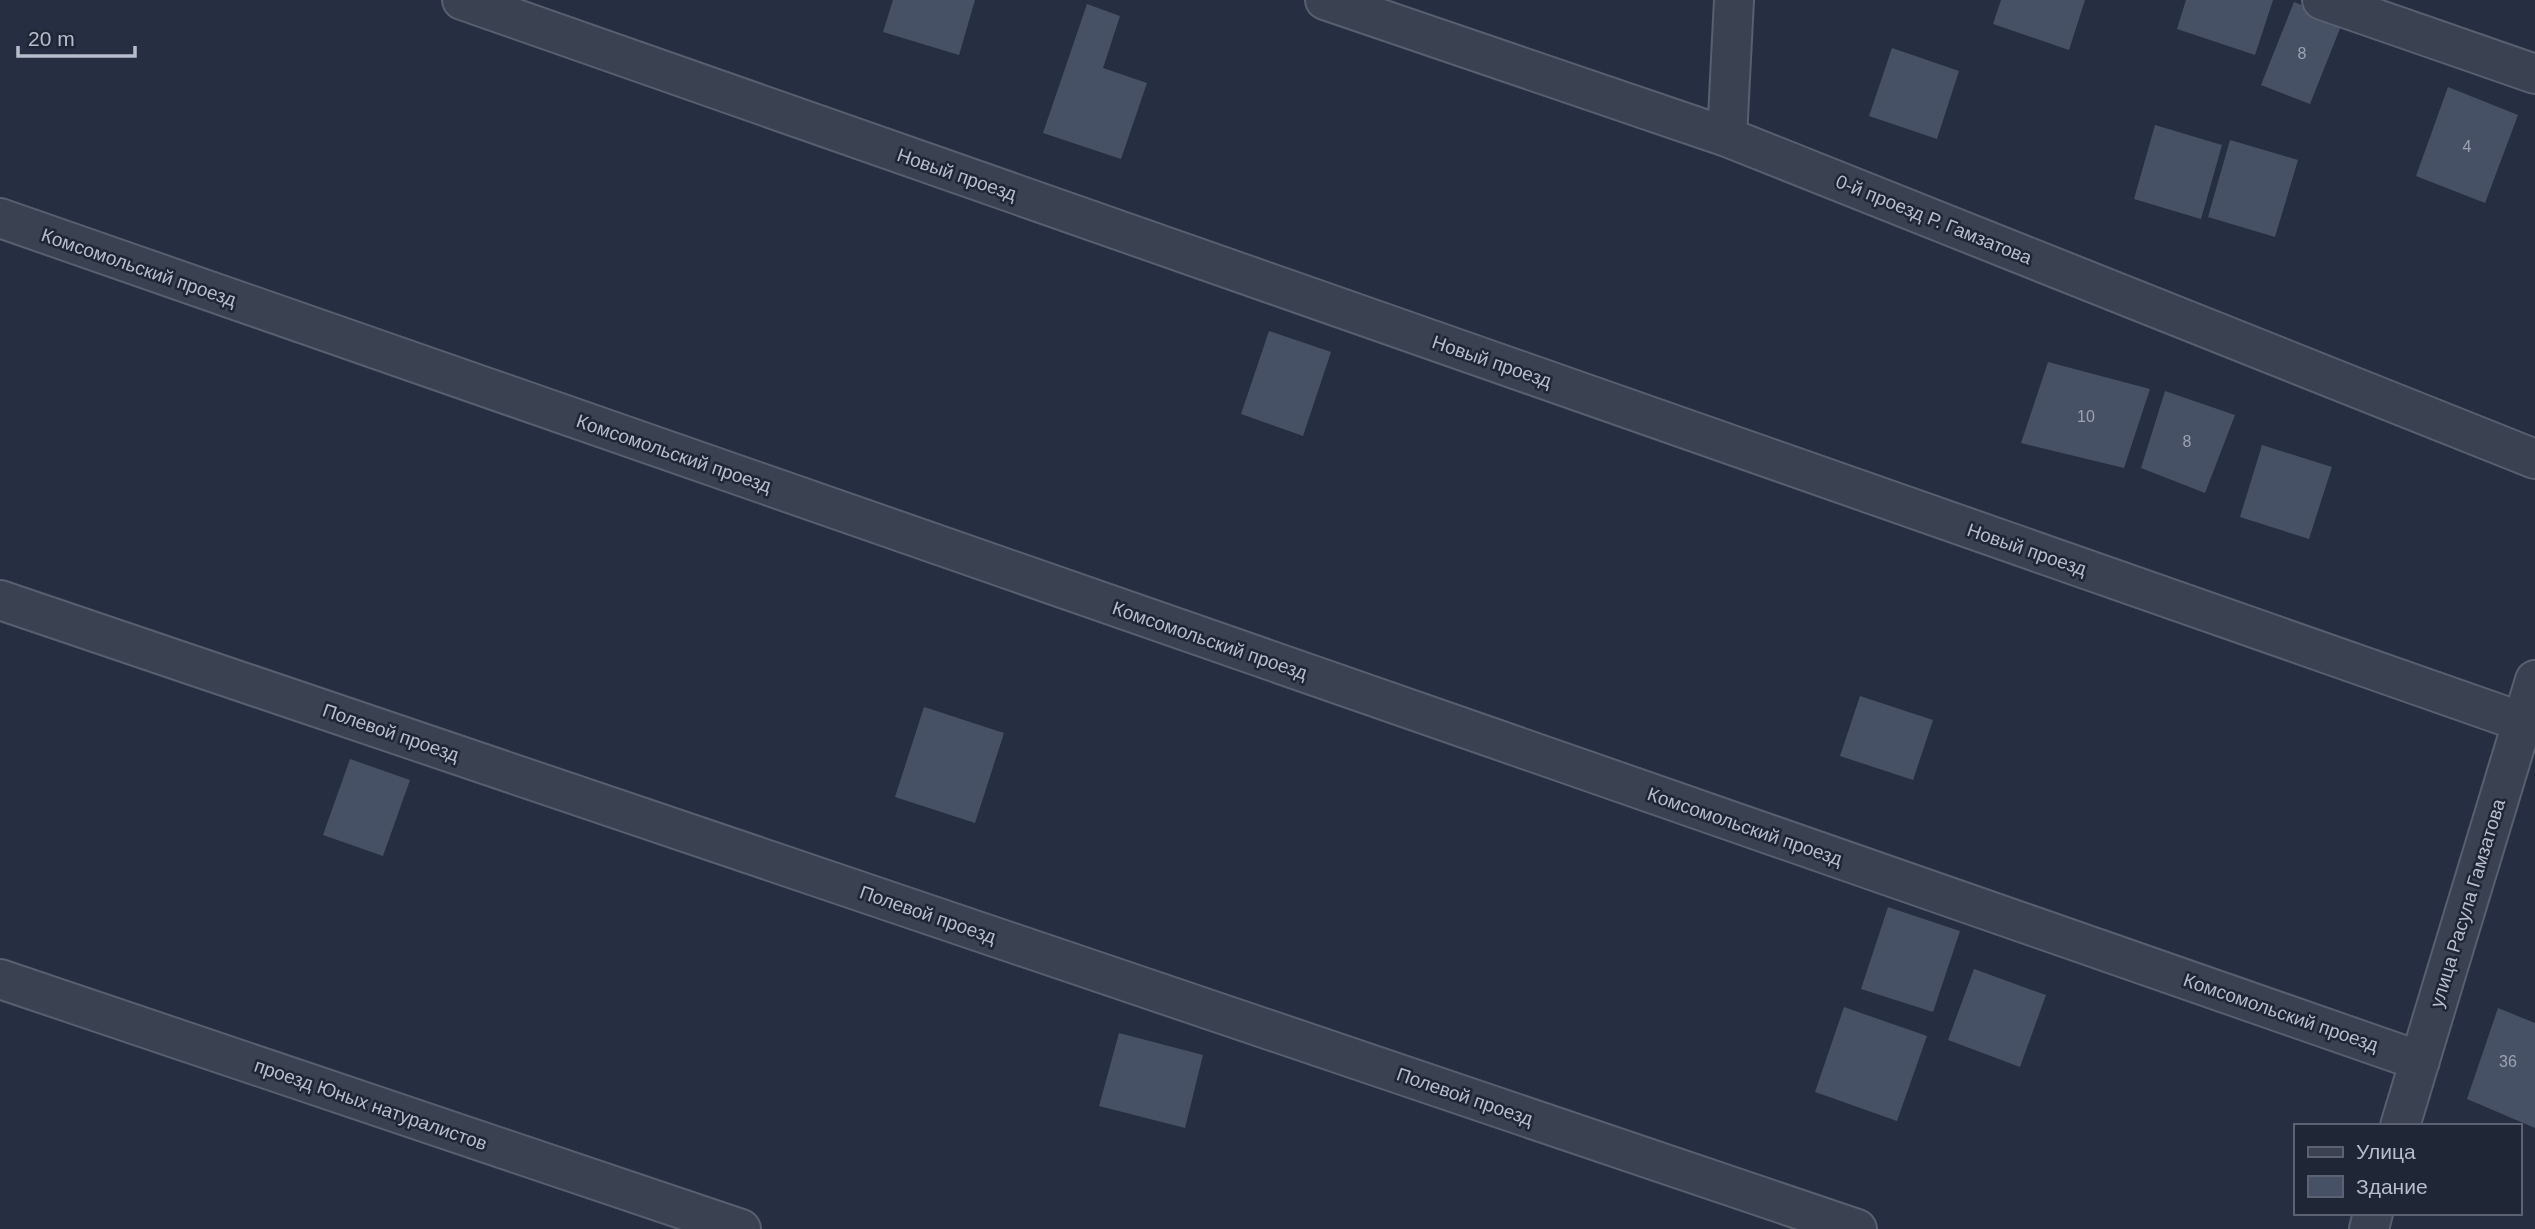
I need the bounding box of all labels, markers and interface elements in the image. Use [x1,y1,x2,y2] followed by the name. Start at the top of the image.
[18,14,135,58] scale bar
[28,27,75,50] text: 20 m
[2298,45,2307,62] house number: 8
[2463,138,2472,155] house number: 4
[894,144,1019,205] street label: Новый проезд
[1833,170,2035,269] street label: 0-й проезд Р. Гамзатова
[39,224,239,311] street label: Комсомольский проезд
[1429,331,1554,392] street label: Новый проезд
[2077,408,2095,425] house number: 10
[574,410,774,497] street label: Комсомольский проезд
[2183,433,2192,450] house number: 8
[1964,519,2089,580] street label: Новый проезд
[1110,597,1310,684] street label: Комсомольский проезд
[320,699,462,766] street label: Полевой проезд
[1645,783,1845,870] street label: Комсомольский проезд
[2426,796,2509,1010] street label: улица Расула Гамзатова
[857,881,999,948] street label: Полевой проезд
[2181,969,2381,1056] street label: Комсомольский проезд
[2499,1053,2517,1070] house number: 36
[252,1055,490,1154] street label: проезд Юных натуралистов
[1394,1063,1536,1130] street label: Полевой проезд
[2294,1124,2521,1215] legend
[2356,1140,2416,1163] text: Улица
[2356,1175,2428,1198] text: Здание

